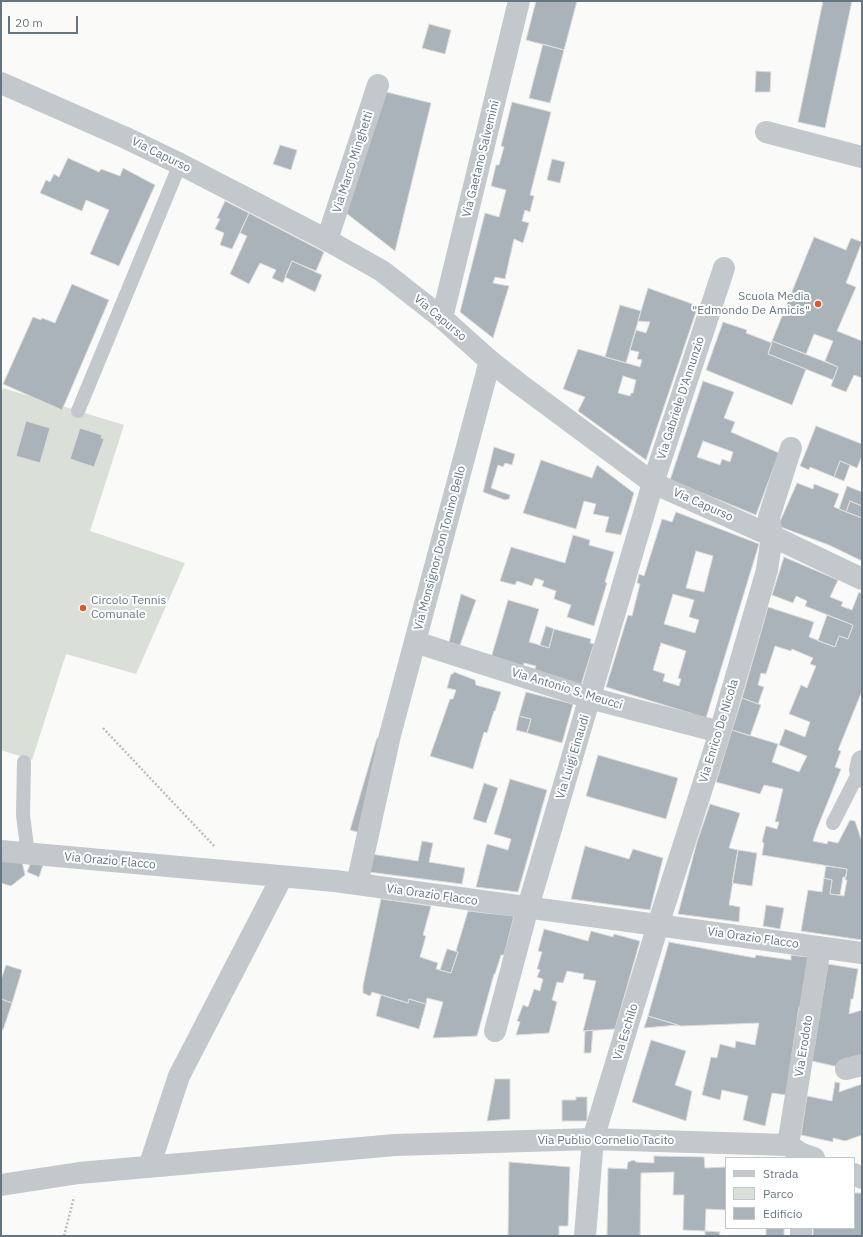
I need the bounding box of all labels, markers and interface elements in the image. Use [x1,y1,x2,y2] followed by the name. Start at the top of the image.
[10,8,80,34] scale bar
[15,15,43,30] text: 20 m
[459,99,503,219] street label: Via Gaetano Salvemini
[330,109,376,215] street label: Via Marco Minghetti
[129,134,193,176] street label: Via Capurso
[692,290,810,318] place label: Scuola Media "Edmondo De Amicis"
[411,292,469,344] street label: Via Capurso
[813,299,823,309] marker: Scuola Media "Edmondo De Amicis"
[654,335,708,461] street label: Via Gabriele D'Annunzio
[411,464,469,632] street label: Via Monsignor Don Tonino Bello
[671,485,735,525] street label: Via Capurso
[91,594,166,622] place label: Circolo Tennis Comunale
[78,603,88,613] marker: Circolo Tennis Comunale
[510,665,624,713] street label: Via Antonio S. Meucci
[696,677,742,785] street label: Via Enrico De Nicola
[553,713,593,801] street label: Via Luigi Einaudi
[64,850,156,872] street label: Via Orazio Flacco
[385,881,479,909] street label: Via Orazio Flacco
[706,924,800,952] street label: Via Orazio Flacco
[611,1002,641,1062] street label: Via Eschilo
[792,1014,816,1078] street label: Via Erodoto
[538,1134,674,1148] street label: Via Publio Cornelio Tacito
[725,1157,855,1229] legend
[763,1166,798,1181] text: Strada
[763,1186,794,1201] text: Parco
[763,1206,802,1221] text: Edificio

